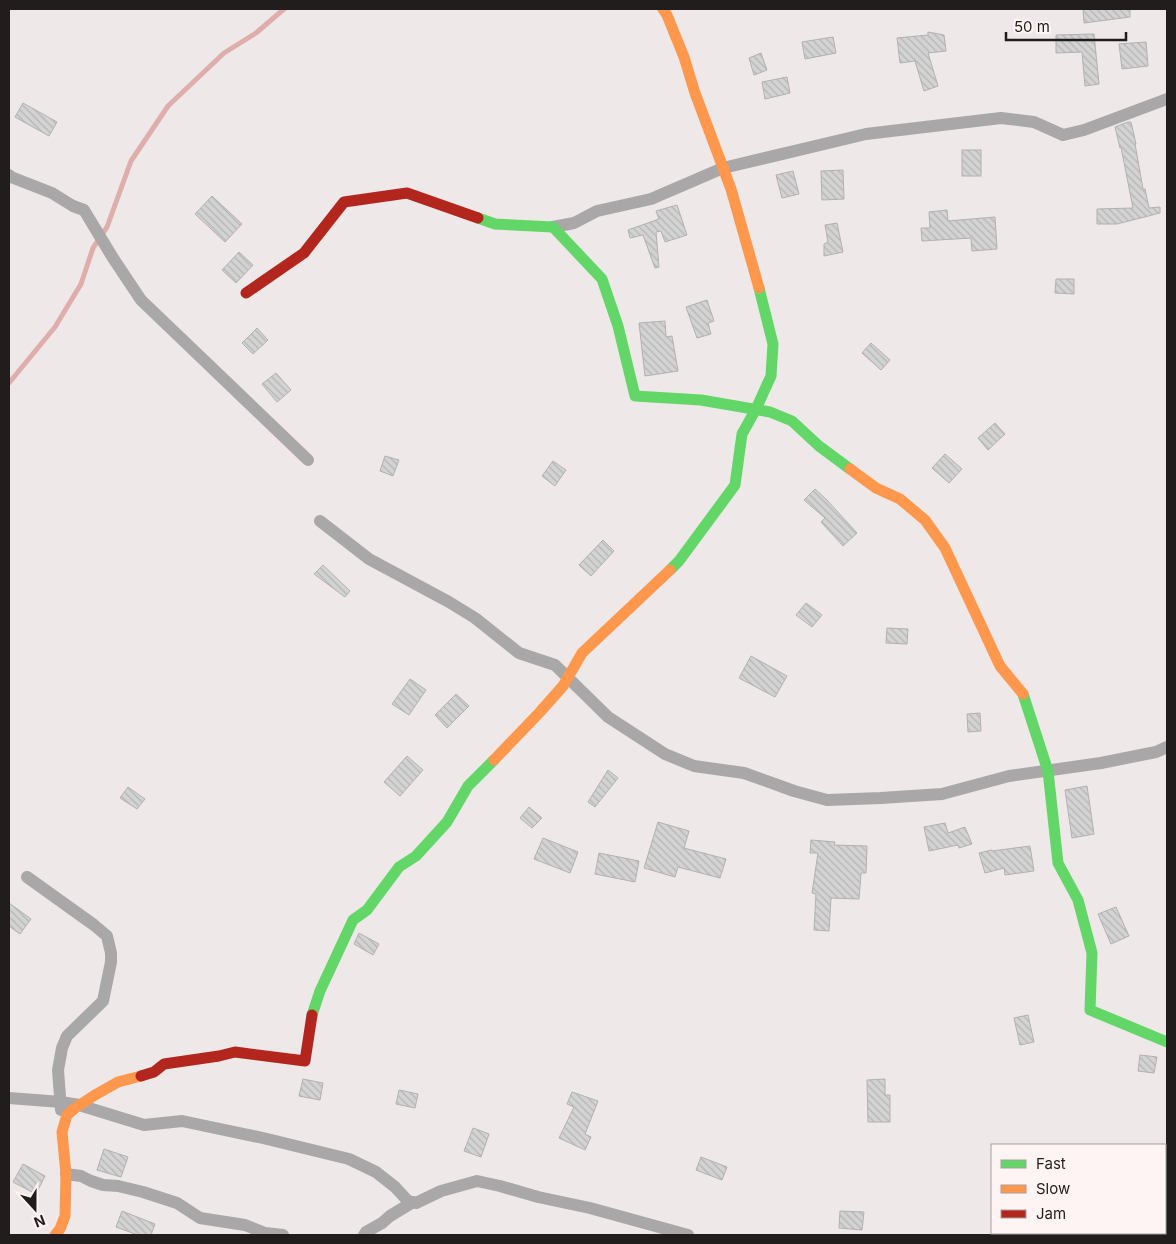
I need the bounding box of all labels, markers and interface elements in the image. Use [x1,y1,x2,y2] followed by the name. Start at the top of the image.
[1006,10,1126,42] scale bar
[1014,17,1050,36] text: 50 m
[991,1144,1166,1234] legend
[1036,1154,1066,1173] text: Fast
[1036,1179,1070,1198] text: Slow
[10,1184,60,1234] north arrow
[1036,1204,1066,1223] text: Jam
[32,1212,48,1231] text: N

